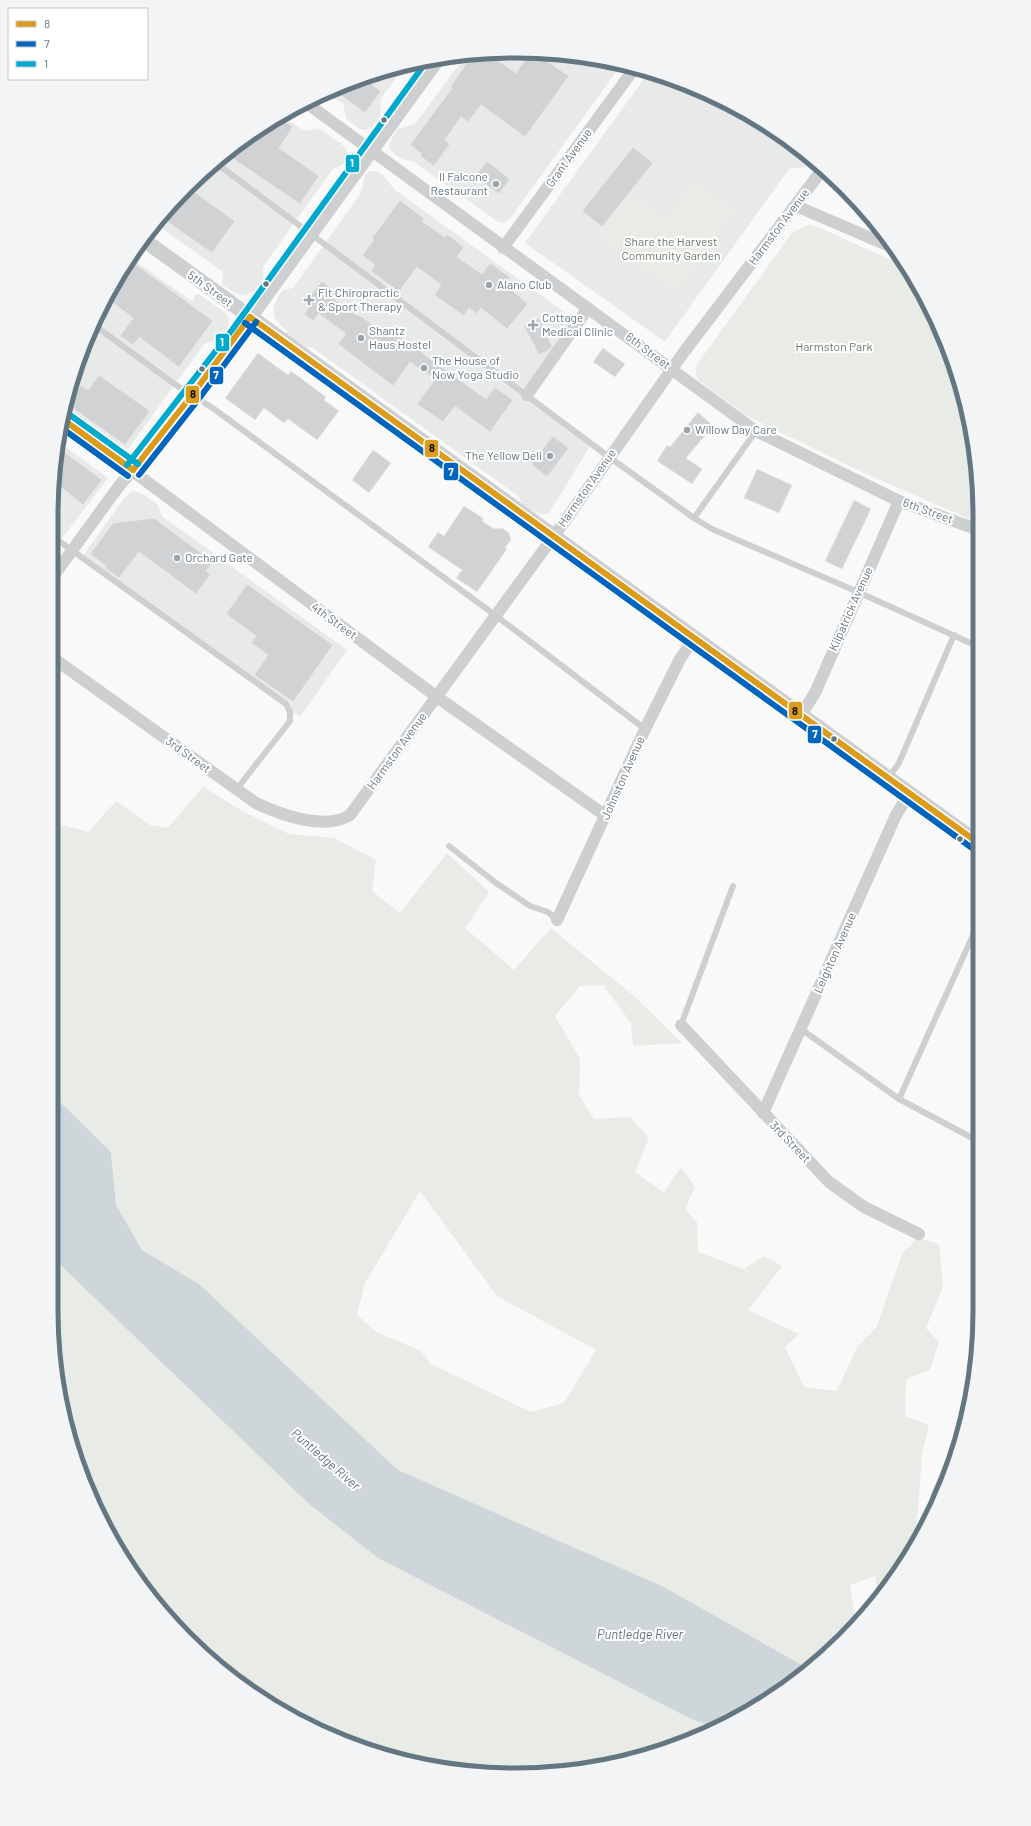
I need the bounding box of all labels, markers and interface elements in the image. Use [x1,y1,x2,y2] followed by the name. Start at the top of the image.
[8,8,148,80] legend
[44,16,50,30] text: 8
[44,36,50,50] text: 7
[44,56,48,70] text: 1
[379,115,389,125] unlabelled marker
[542,125,594,190] street label: Grant Avenue
[345,154,360,173] line badge: 1
[350,156,354,169] text: 1
[430,169,488,197] place label: Il Falcone Restaurant
[491,179,501,189] marker: Il Falcone Restaurant
[745,186,811,267] street label: Harmston Avenue
[621,234,721,262] park label: Share the Harvest Community Garden
[185,267,236,309] street label: 5th Street
[497,277,552,291] place label: Alano Club
[261,279,271,289] unlabelled marker
[484,280,494,290] marker: Alano Club
[318,285,402,313] place label: Fit Chiropractic & Sport Therapy
[303,294,315,306] marker: Fit Chiropractic & Sport Therapy
[542,310,613,338] place label: Cottage Medical Clinic
[527,319,539,331] marker: Cottage Medical Clinic
[369,323,431,351] place label: Shantz Haus Hostel
[624,329,674,371] street label: 6th Street
[215,333,230,352] line badge: 1
[356,333,366,343] marker: Shantz Haus Hostel
[220,335,224,348] text: 1
[795,339,873,353] park label: Harmston Park
[432,353,519,381] place label: The House of Now Yoga Studio
[419,363,429,373] marker: The House of Now Yoga Studio
[197,364,207,374] unlabelled marker
[209,366,224,385] line badge: 7
[213,368,219,381] text: 7
[185,385,200,404] line badge: 8
[190,387,196,400] text: 8
[695,422,777,436] place label: Willow Day Care
[682,425,692,435] marker: Willow Day Care
[424,439,439,458] line badge: 8
[429,441,435,454] text: 8
[554,446,618,529] street label: Harmston Avenue
[465,448,542,462] place label: The Yellow Deli
[545,451,555,461] marker: The Yellow Deli
[443,462,459,481] line badge: 7
[448,465,454,478] text: 7
[901,495,955,526] street label: 6th Street
[185,550,253,564] place label: Orchard Gate
[172,553,182,563] marker: Orchard Gate
[825,564,875,653] street label: Kilpatrick Avenue
[309,599,360,641] street label: 4th Street
[788,701,803,720] line badge: 8
[792,704,798,717] text: 8
[364,709,429,792] street label: Harmston Avenue
[807,725,822,744] line badge: 7
[812,727,818,740] text: 7
[163,733,214,775] street label: 3rd Street
[597,734,647,822] street label: Johnston Avenue
[829,734,839,744] unlabelled marker
[955,834,965,844] unlabelled marker
[810,910,858,995] street label: Leighton Avenue
[768,1118,814,1165] street label: 3rd Street
[288,1425,364,1494] water label: Puntledge River
[597,1626,683,1642] water label: Puntledge River

